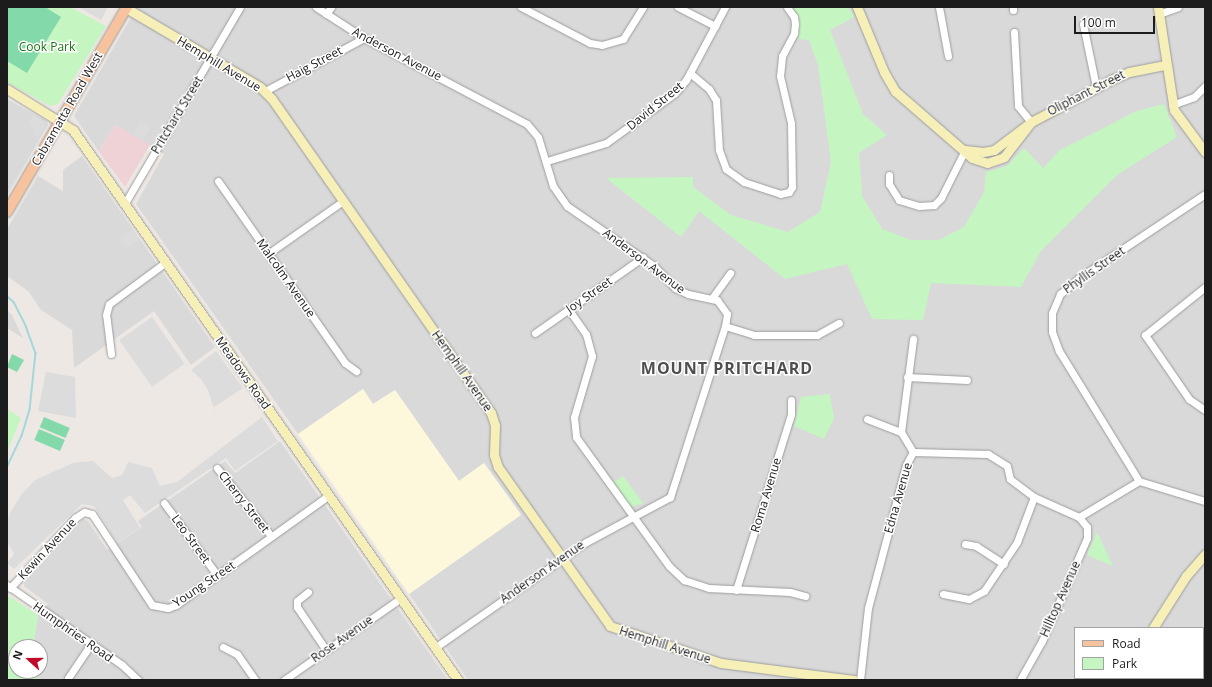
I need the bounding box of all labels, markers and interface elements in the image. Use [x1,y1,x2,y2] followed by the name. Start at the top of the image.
[1076,8,1157,34] scale bar
[1081,14,1116,31] text: 100 m
[350,24,444,84] street label: Anderson Avenue
[174,33,264,95] street label: Hemphill Avenue
[19,40,75,54] park label: Cook Park
[283,43,345,85] street label: Haig Street
[29,50,105,168] street label: Cabramatta Road West
[1045,67,1127,119] street label: Oliphant Street
[148,74,206,156] street label: Pritchard Street
[624,79,686,133] street label: David Street
[600,225,688,297] street label: Anderson Avenue
[254,236,318,320] street label: Malcolm Avenue
[1060,243,1128,297] street label: Phyllis Street
[563,274,615,316] street label: Joy Street
[429,328,495,414] street label: Hemphill Avenue
[213,334,273,412] street label: Meadows Road
[641,358,813,378] district label: MOUNT PRITCHARD
[748,456,784,534] street label: Roma Avenue
[881,461,915,535] street label: Edna Avenue
[216,468,272,536] street label: Cherry Street
[168,512,214,566] street label: Leo Street
[15,515,79,583] street label: Kewin Avenue
[497,538,587,606] street label: Anderson Avenue
[170,558,238,610] street label: Young Street
[1037,559,1083,639] street label: Hilltop Avenue
[30,599,116,665] street label: Humphries Road
[308,612,376,666] street label: Rose Avenue
[617,623,713,667] street label: Hemphill Avenue
[1074,627,1204,679] legend
[1112,635,1141,652] text: Road
[8,639,48,679] north arrow
[9,648,26,662] text: N
[1112,655,1137,672] text: Park

